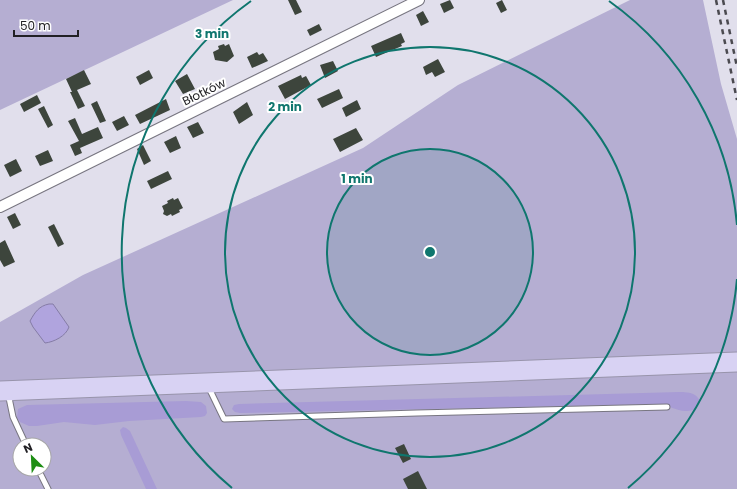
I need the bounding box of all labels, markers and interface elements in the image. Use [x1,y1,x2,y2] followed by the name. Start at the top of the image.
[14,12,78,38] scale bar
[20,17,51,34] text: 50 m
[195,25,229,42] text: 3 min
[179,74,228,109] street label: Błotków
[268,98,302,115] text: 2 min
[341,170,373,187] text: 1 min
[423,245,437,259] centre of rings
[12,437,52,477] north arrow
[21,439,35,457] text: N

